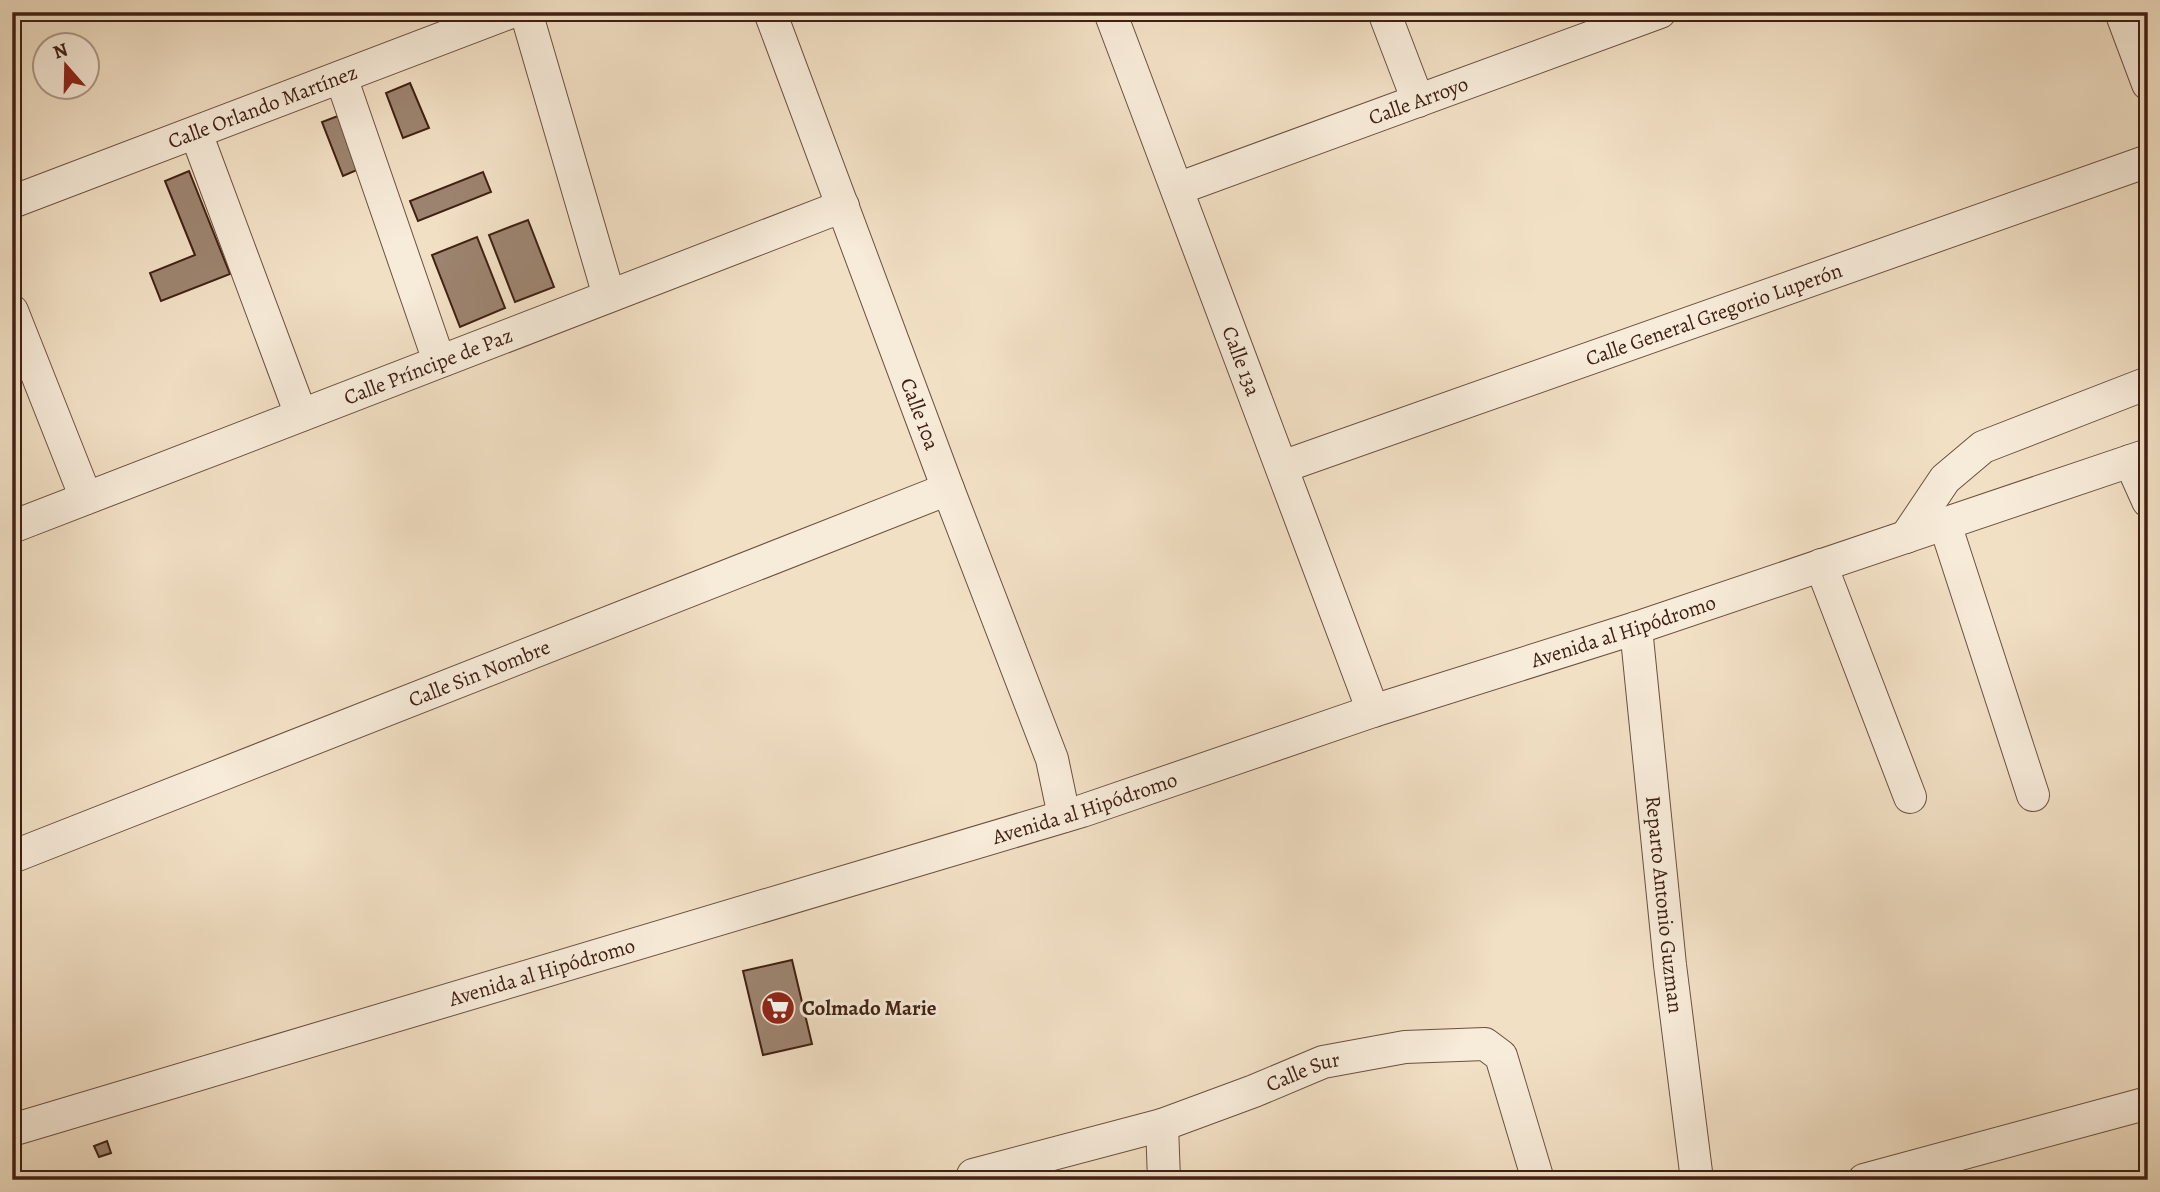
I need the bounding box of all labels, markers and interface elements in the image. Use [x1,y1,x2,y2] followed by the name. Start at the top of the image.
[32,32,102,102] north arrow
[50,36,72,66] text: N
[164,58,361,155] street label: Calle Orlando Martínez
[1365,70,1472,132] street label: Calle Arroyo
[1582,256,1846,373] street label: Calle General Gregorio Luperón
[340,321,516,412] street label: Calle Príncipe de Paz
[1215,322,1267,400] street label: Calle 13a
[894,374,946,454] street label: Calle 10a
[1526,588,1719,675] street label: Avenida al Hipódromo
[404,633,554,714] street label: Calle Sin Nombre
[988,765,1181,851] street label: Avenida al Hipódromo
[1639,795,1690,1015] street label: Reparto Antonio Guzman
[445,931,638,1013] street label: Avenida al Hipódromo
[759,989,797,1027] supermarket icon: Colmado Marie
[802,994,937,1022] place label: Colmado Marie
[1262,1045,1342,1098] street label: Calle Sur

